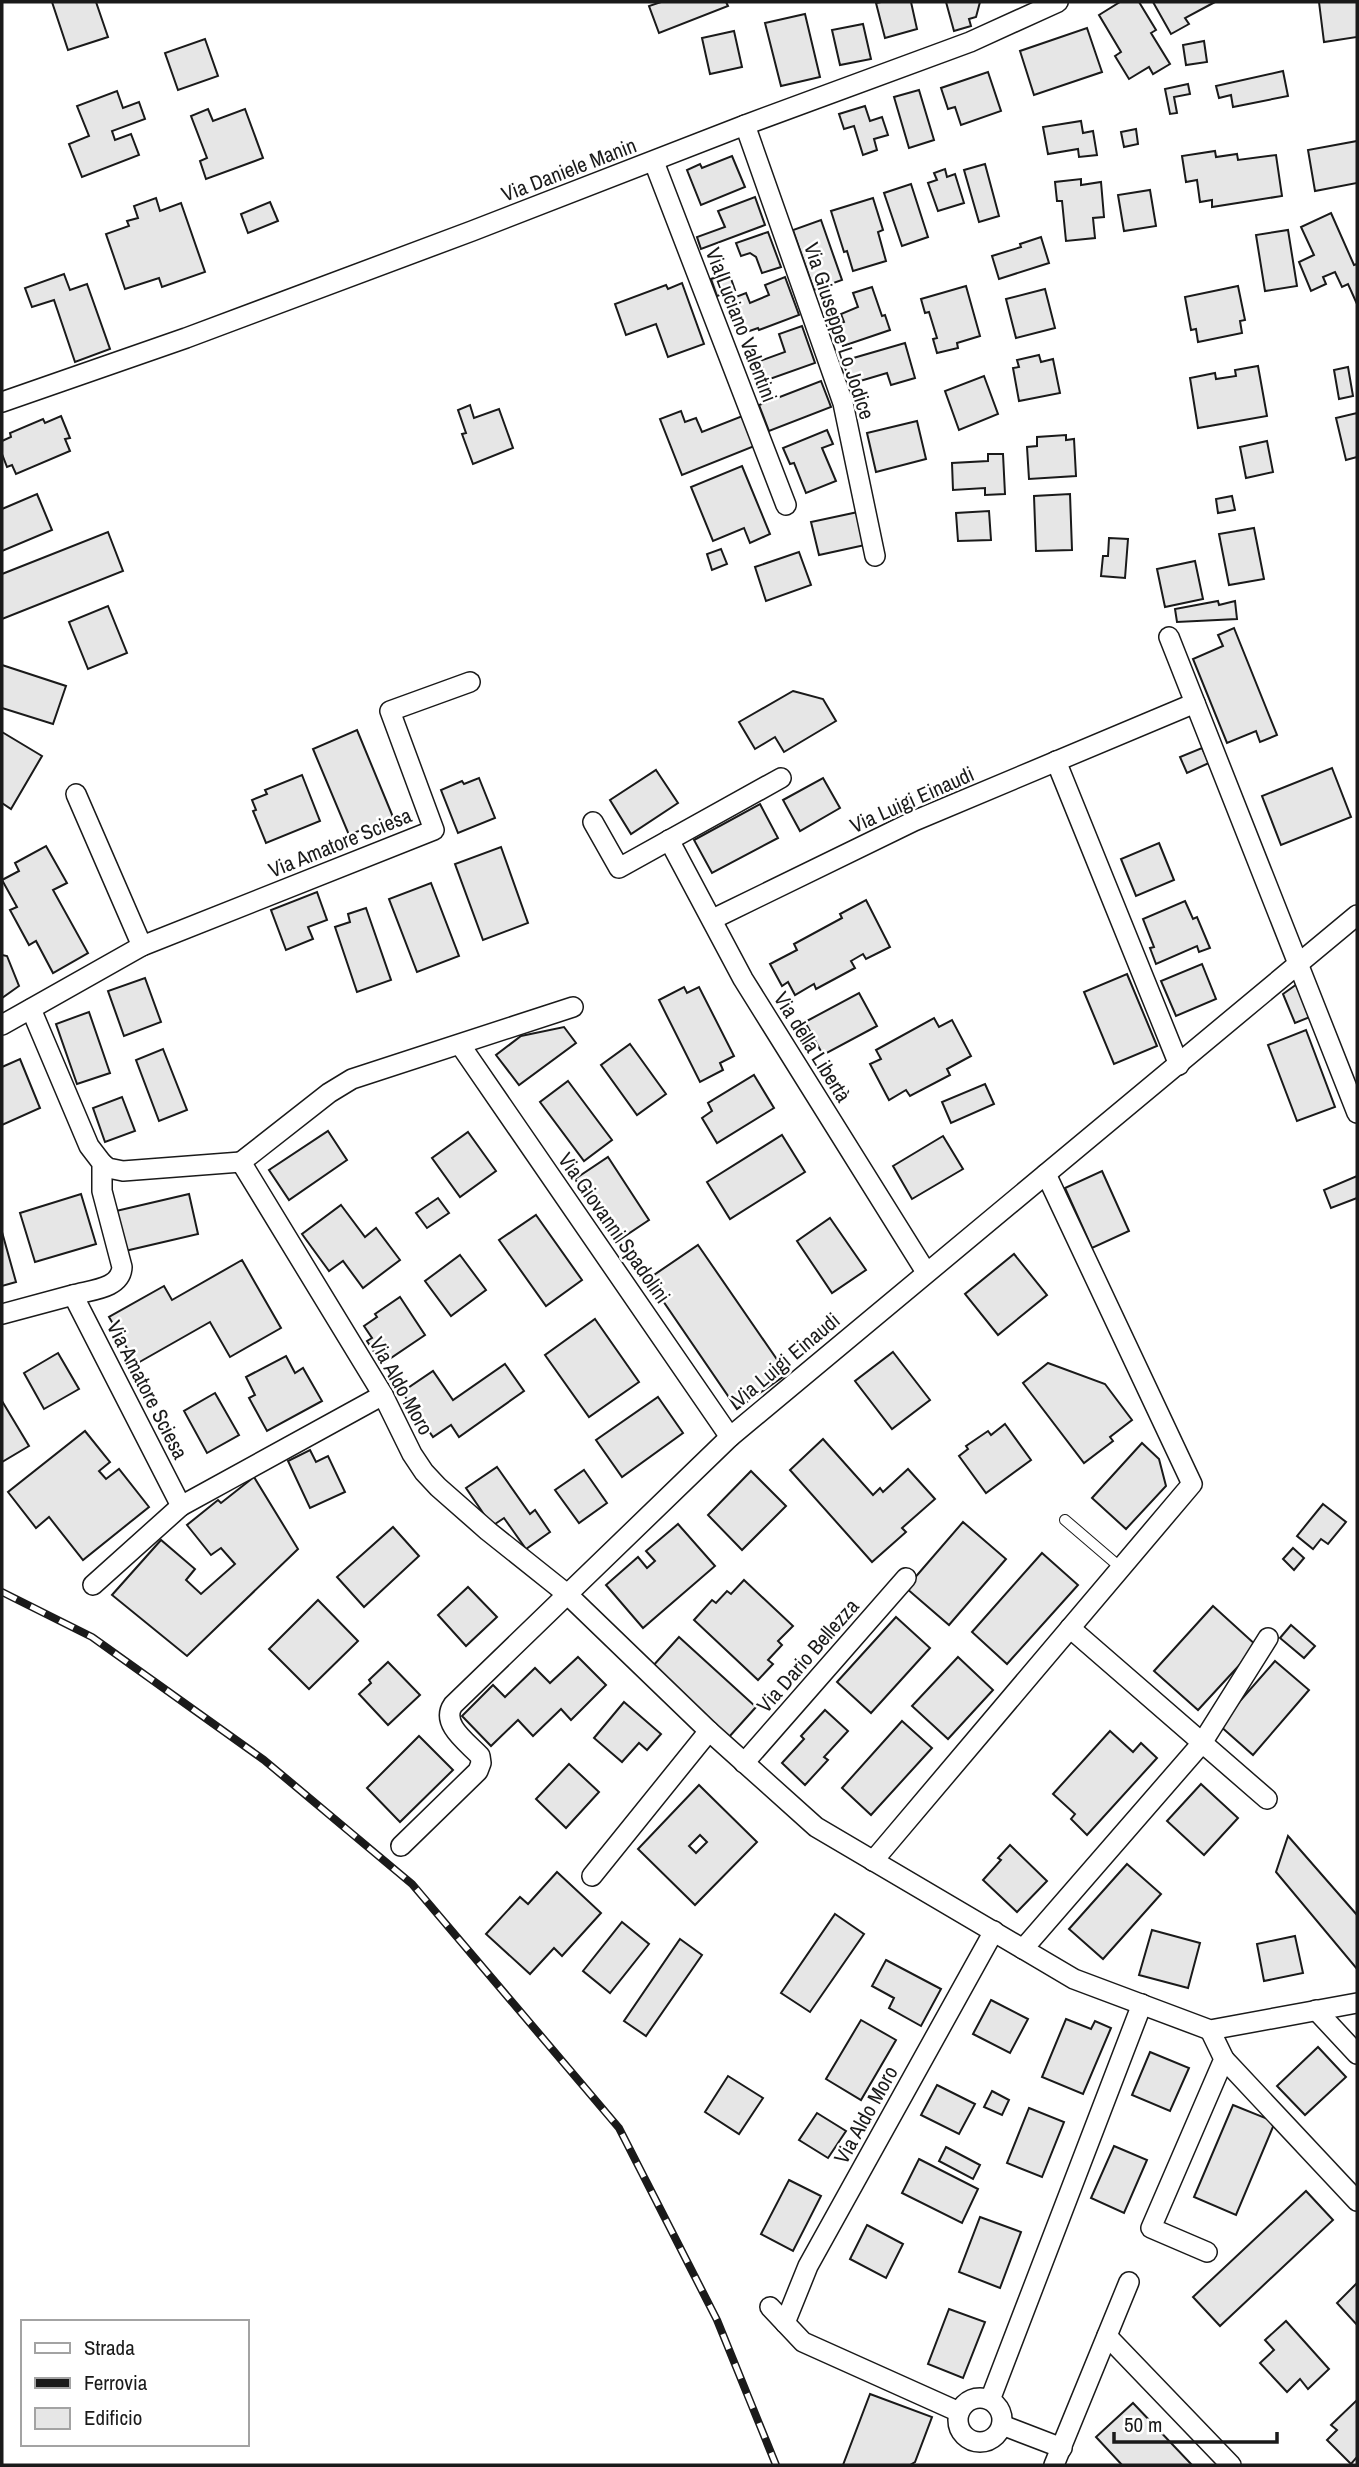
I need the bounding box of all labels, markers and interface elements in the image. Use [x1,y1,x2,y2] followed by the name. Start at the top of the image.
[497,130,640,209] street label: Via Daniele Manin
[797,239,882,423] street label: Via Giuseppe Lo Jodice
[699,243,784,406] street label: Via Luciano Valentini
[845,759,978,840] street label: Via Luigi Einaudi
[264,800,416,884] street label: Via Amatore Sciesa
[767,986,858,1108] street label: Via della Libertà
[552,1147,677,1309] street label: Via Giovanni Spadolini
[725,1306,846,1413] street label: Via Luigi Einaudi
[100,1316,195,1464] street label: Via Amatore Sciesa
[363,1332,440,1440] street label: Via Aldo Moro
[750,1592,866,1719] street label: Via Dario Bellezza
[827,2061,904,2169] street label: Via Aldo Moro
[21,2320,248,2446] legend
[84,2333,135,2362] text: Strada
[84,2368,148,2397] text: Ferrovia
[1114,2400,1277,2444] scale bar
[84,2403,142,2432] text: Edificio
[1124,2410,1162,2439] text: 50 m

